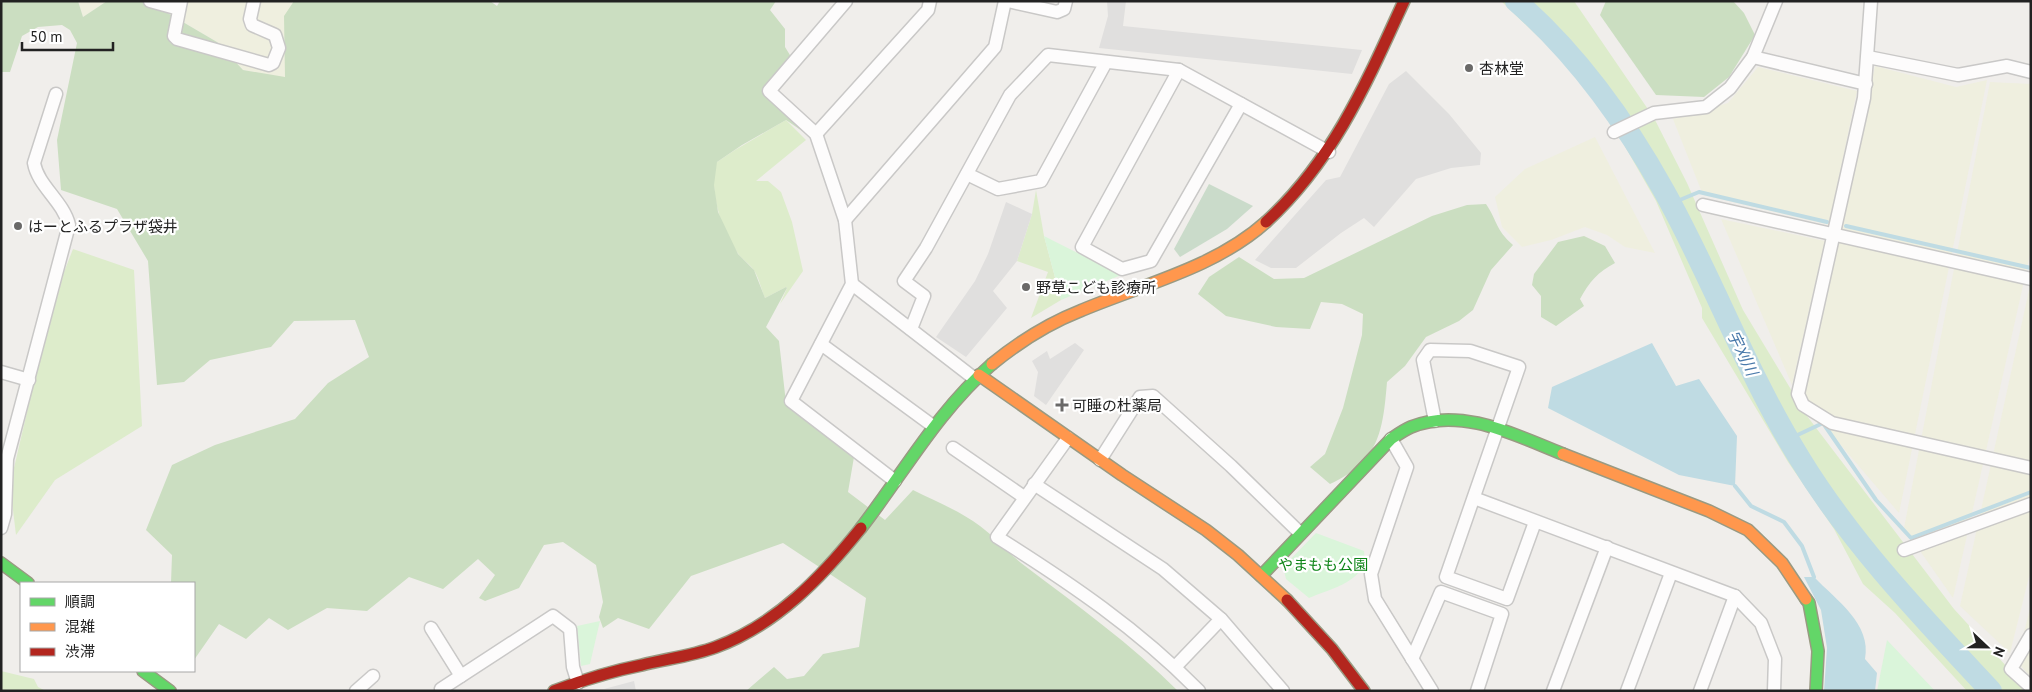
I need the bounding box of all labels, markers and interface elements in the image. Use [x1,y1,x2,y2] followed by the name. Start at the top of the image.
[22,20,114,52] scale bar
[30,27,63,46] text: 50 m
[1479,59,1524,78] place label: 杏林堂
[1463,62,1475,74] marker: 杏林堂
[28,217,178,236] place label: はーとふるプラザ袋井
[12,220,24,232] marker: はーとふるプラザ袋井
[1036,278,1156,297] place label: 野草こども診療所
[1020,281,1032,293] marker: 野草こども診療所
[1723,327,1763,381] water label: 宇刈川
[1072,396,1162,415] place label: 可睡の杜薬局
[1056,399,1068,411] marker: 可睡の杜薬局
[1278,555,1368,574] park label: やまもも公園
[20,582,195,672] legend
[65,592,95,611] text: 順調
[65,617,95,636] text: 混雑
[1962,622,2012,672] north arrow
[65,642,95,661] text: 渋滞
[1989,644,2009,660] text: N

